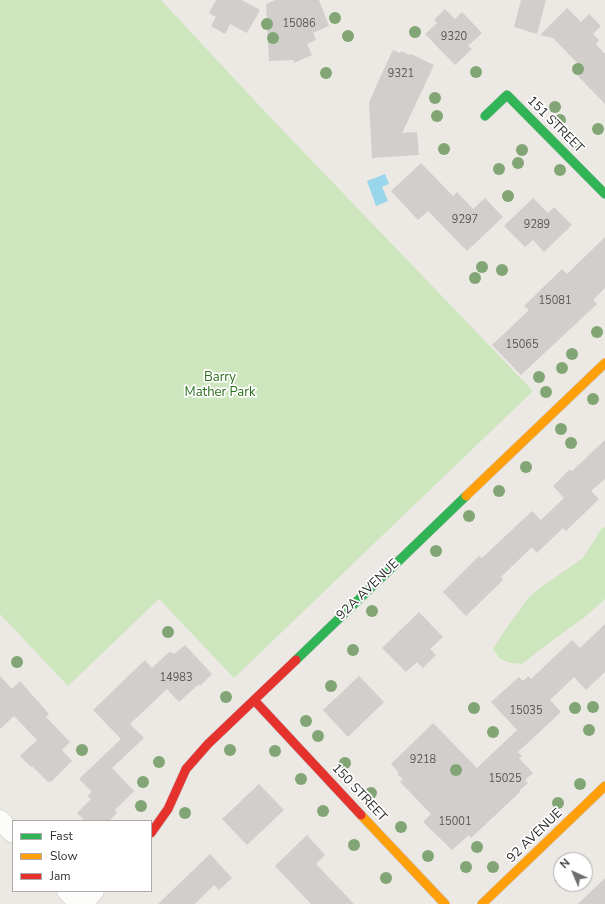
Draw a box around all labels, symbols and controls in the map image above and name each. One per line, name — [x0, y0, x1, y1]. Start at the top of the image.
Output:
house number: 15086 — [283, 17, 315, 31]
house number: 9320 — [441, 30, 467, 44]
house number: 9321 — [388, 67, 414, 81]
street label: 151 STREET — [523, 93, 587, 157]
house number: 9297 — [452, 213, 478, 227]
house number: 9289 — [524, 218, 550, 232]
house number: 15081 — [539, 294, 571, 308]
house number: 15065 — [506, 338, 538, 352]
park label: Barry Mather Park — [185, 370, 255, 401]
street label: 92A AVENUE — [334, 556, 402, 624]
house number: 14983 — [160, 671, 192, 685]
house number: 15035 — [510, 704, 542, 718]
house number: 9218 — [410, 753, 436, 767]
street label: 150 STREET — [328, 761, 390, 825]
house number: 15025 — [489, 772, 521, 786]
street label: 92 AVENUE — [504, 806, 566, 866]
house number: 15001 — [439, 815, 471, 829]
legend — [12, 820, 152, 892]
text: Fast — [50, 828, 73, 844]
text: Slow — [50, 848, 78, 864]
north arrow — [553, 852, 593, 892]
text: Jam — [50, 868, 71, 884]

